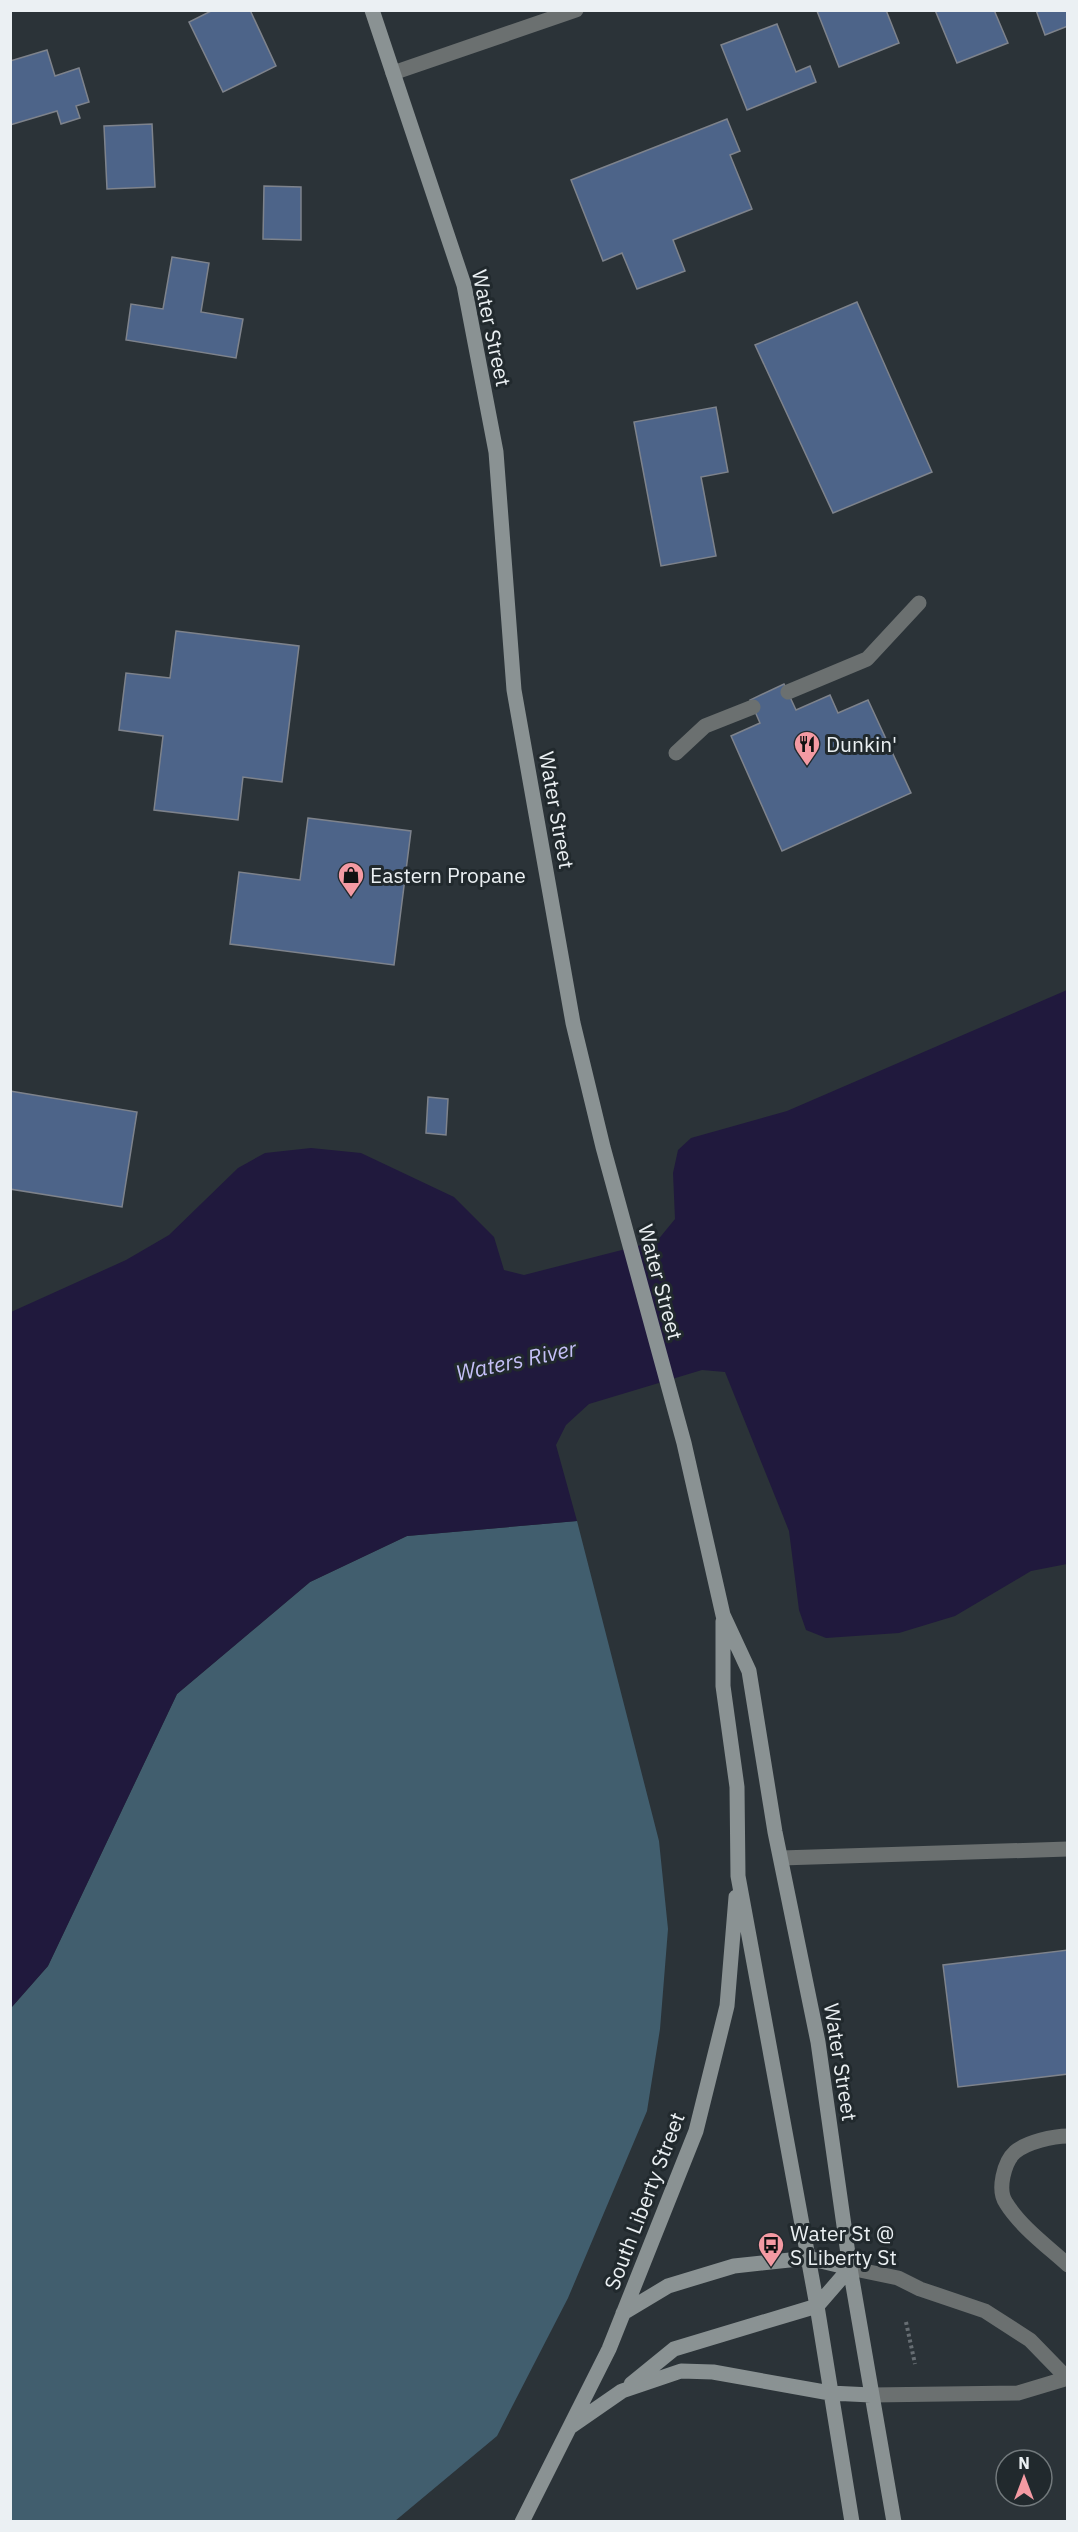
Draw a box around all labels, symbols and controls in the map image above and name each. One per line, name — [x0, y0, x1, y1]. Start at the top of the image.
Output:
street label: Water Street — [466, 267, 518, 389]
restaurant icon: Dunkin' — [792, 729, 822, 767]
place label: Dunkin' — [826, 730, 897, 758]
street label: Water Street — [533, 749, 581, 871]
shop icon: Eastern Propane — [336, 860, 366, 898]
place label: Eastern Propane — [370, 861, 526, 889]
street label: Water Street — [632, 1221, 690, 1343]
water label: Waters River — [453, 1333, 580, 1387]
street label: Water Street — [818, 2001, 864, 2123]
street label: South Liberty Street — [597, 2108, 691, 2294]
place label: Water St @ S Liberty St — [790, 2219, 897, 2271]
bus stop icon: Water St @ S Liberty St — [756, 2230, 786, 2268]
north arrow — [994, 2448, 1054, 2508]
text: N — [1018, 2453, 1030, 2473]

